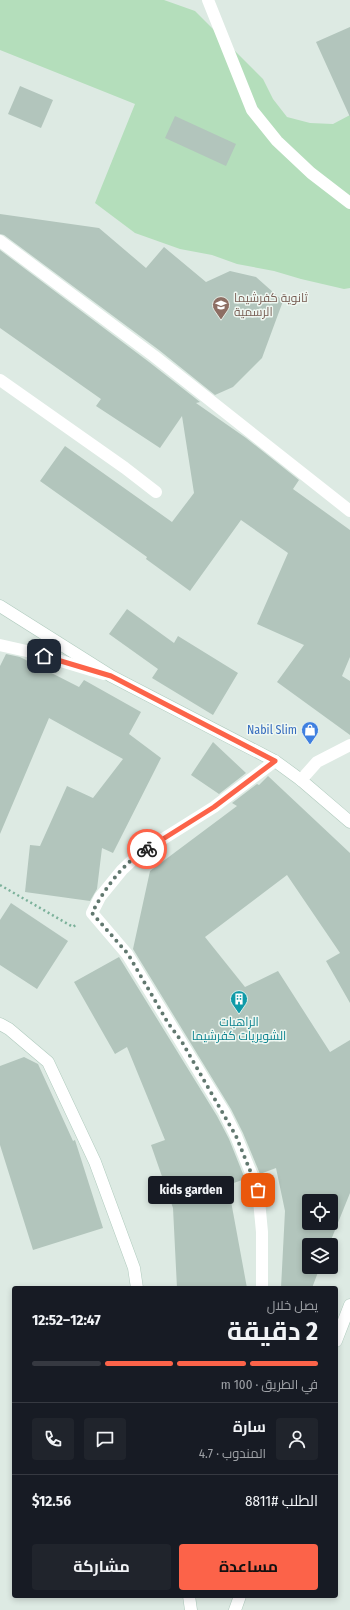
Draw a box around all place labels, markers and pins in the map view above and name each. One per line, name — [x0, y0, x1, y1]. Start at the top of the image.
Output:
place label: ثانوية كفرشيما الرسمية — [234, 291, 309, 319]
school or university icon: ثانوية كفرشيما الرسمية — [211, 295, 231, 320]
pin — [27, 639, 61, 673]
shop icon: Nabil Slim — [300, 720, 320, 745]
place label: Nabil Slim — [247, 723, 297, 737]
building icon: الراهبات الشويريات كفرشيما — [229, 989, 249, 1014]
place label: الراهبات الشويريات كفرشيما — [192, 1015, 286, 1043]
pin — [241, 1173, 275, 1207]
callout: kids garden — [148, 1176, 234, 1204]

